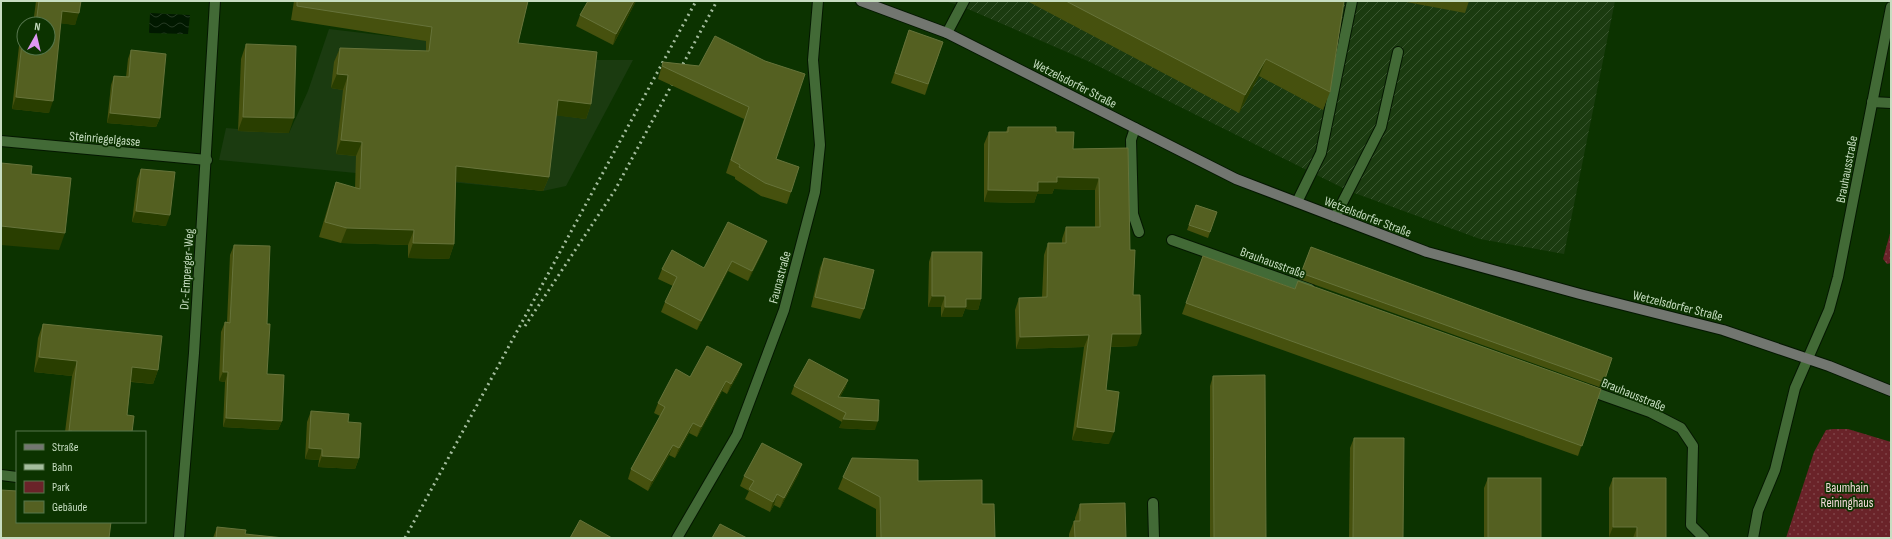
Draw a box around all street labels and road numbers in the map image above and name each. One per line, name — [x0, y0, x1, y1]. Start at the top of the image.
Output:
street label: Wetzelsdorfer Straße — [1030, 56, 1119, 112]
street label: Steinriegelgasse — [69, 128, 141, 150]
street label: Brauhausstraße — [1833, 134, 1861, 204]
street label: Wetzelsdorfer Straße — [1322, 193, 1414, 241]
street label: Dr.-Emperger-Weg — [176, 228, 198, 310]
street label: Brauhausstraße — [1238, 244, 1307, 282]
street label: Faunastraße — [765, 249, 795, 305]
street label: Wetzelsdorfer Straße — [1631, 287, 1724, 325]
street label: Brauhausstraße — [1599, 375, 1668, 415]

